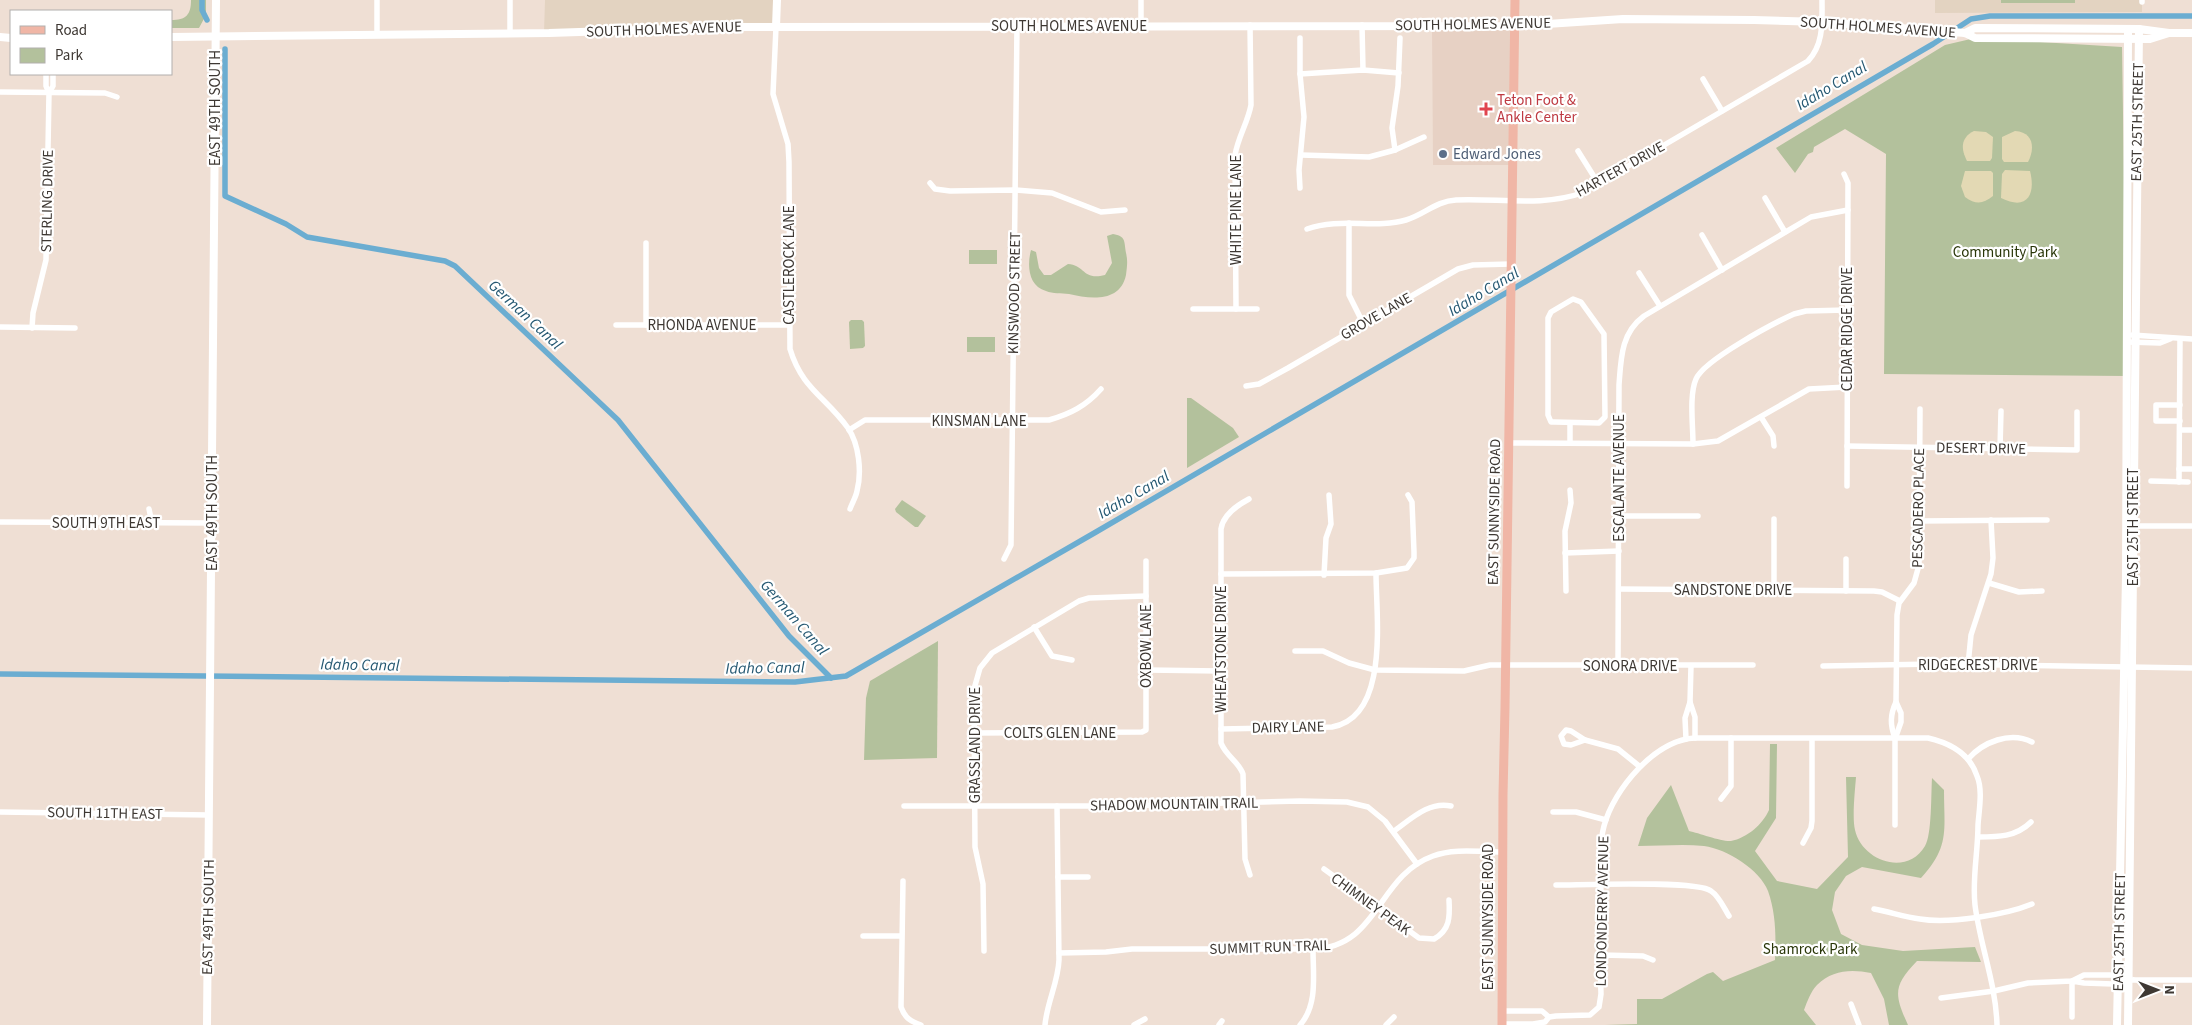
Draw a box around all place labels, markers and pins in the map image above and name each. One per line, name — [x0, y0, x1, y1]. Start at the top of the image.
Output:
place label: Teton Foot & Ankle Center — [1497, 90, 1578, 128]
marker: Teton Foot & Ankle Center — [1479, 102, 1493, 116]
place label: Edward Jones — [1453, 144, 1541, 165]
marker: Edward Jones — [1437, 148, 1449, 160]

